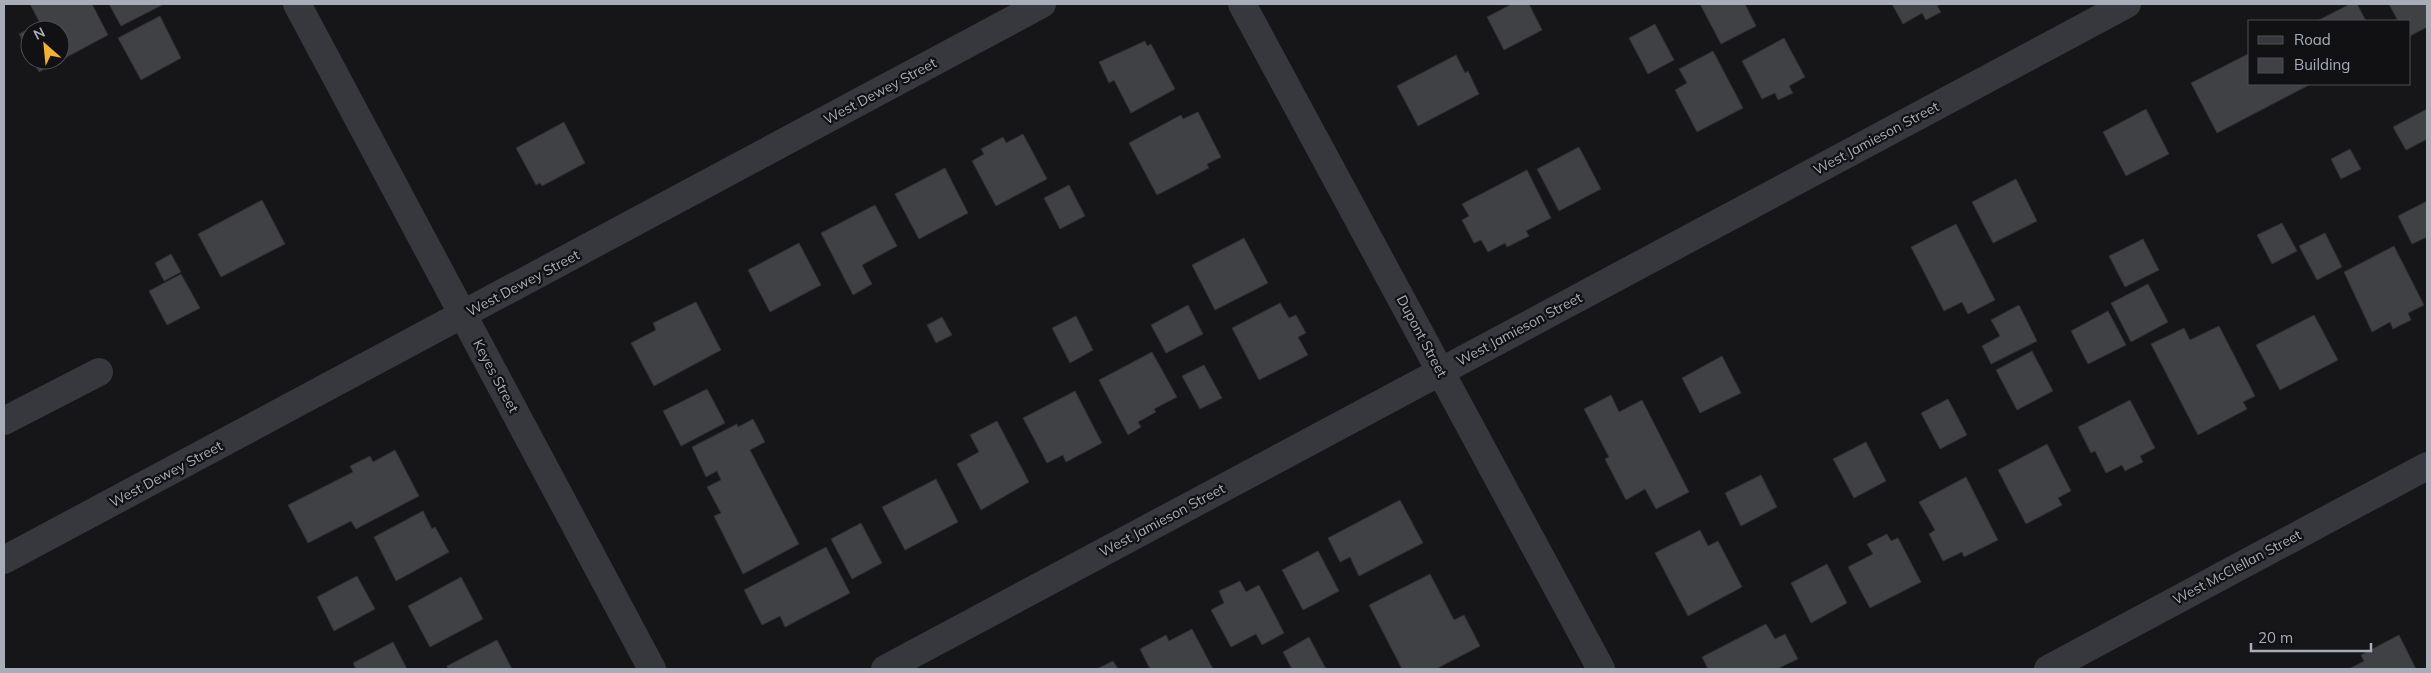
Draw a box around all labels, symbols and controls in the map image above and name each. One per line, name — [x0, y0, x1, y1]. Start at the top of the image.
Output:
north arrow — [20, 20, 70, 70]
legend — [2248, 20, 2411, 85]
text: N — [30, 23, 48, 44]
text: Road — [2294, 30, 2331, 49]
street label: West Dewey Street — [821, 54, 940, 128]
text: Building — [2294, 55, 2350, 74]
street label: West Jamieson Street — [1810, 97, 1942, 179]
street label: West Dewey Street — [464, 246, 583, 320]
street label: West Jamieson Street — [1453, 288, 1585, 370]
street label: Dupont Street — [1393, 292, 1451, 380]
street label: Keyes Street — [469, 336, 523, 416]
street label: West Dewey Street — [107, 437, 226, 511]
street label: West Jamieson Street — [1096, 479, 1228, 561]
street label: West McClellan Street — [2170, 525, 2304, 608]
scale bar — [2251, 620, 2371, 652]
text: 20 m — [2258, 628, 2293, 647]

